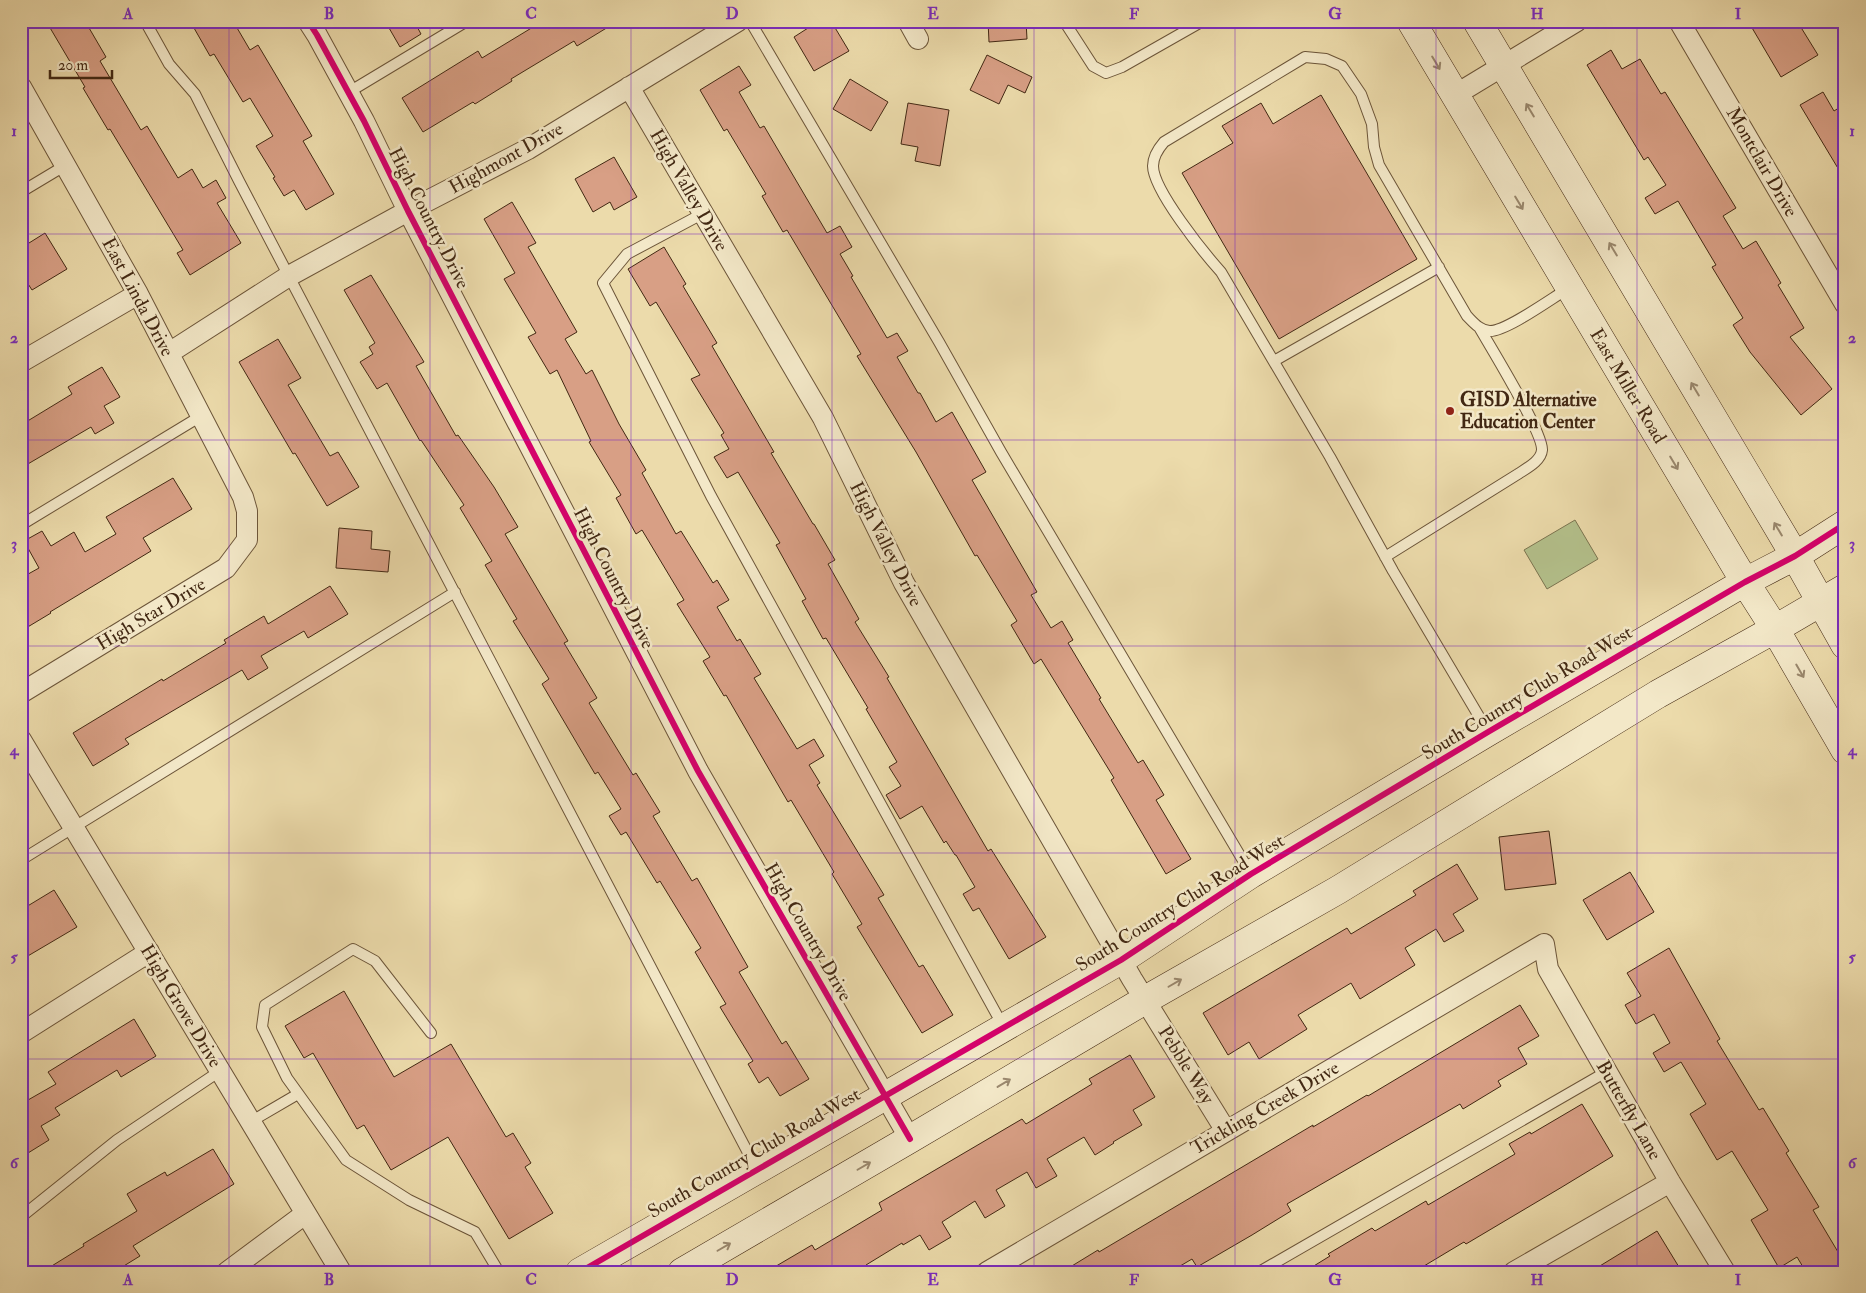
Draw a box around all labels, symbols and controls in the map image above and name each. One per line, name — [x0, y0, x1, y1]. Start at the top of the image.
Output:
text: A — [122, 4, 134, 24]
text: B — [324, 4, 334, 24]
text: C — [525, 4, 537, 24]
text: D — [725, 4, 739, 24]
text: E — [927, 4, 939, 24]
text: F — [1129, 4, 1139, 24]
text: G — [1328, 4, 1342, 24]
text: H — [1530, 4, 1544, 24]
text: I — [1735, 4, 1742, 24]
scale bar — [50, 48, 112, 80]
text: 20 m — [58, 56, 88, 75]
one-way arrow — [1432, 56, 1442, 70]
one-way arrow — [1524, 103, 1534, 117]
street label: Montclair Drive — [1721, 103, 1803, 221]
street label: Highmont Drive — [445, 117, 567, 199]
text: 1 — [11, 121, 17, 141]
text: 1 — [1849, 121, 1855, 141]
street label: High Valley Drive — [644, 125, 734, 255]
street label: High Country Drive — [383, 143, 475, 293]
one-way arrow — [1515, 195, 1525, 209]
street label: East Linda Drive — [97, 233, 179, 361]
one-way arrow — [1607, 243, 1617, 257]
street label: East Miller Road — [1584, 324, 1672, 448]
text: 2 — [10, 328, 18, 348]
text: 2 — [1848, 328, 1856, 348]
one-way arrow — [1690, 383, 1700, 397]
place label: GISD Alternative Education Center — [1460, 388, 1596, 434]
marker: GISD Alternative Education Center — [1444, 405, 1456, 417]
one-way arrow — [1669, 455, 1679, 469]
street label: High Valley Drive — [844, 477, 928, 611]
street label: High Country Drive — [568, 503, 660, 653]
one-way arrow — [1773, 522, 1783, 536]
text: 3 — [11, 534, 17, 554]
text: 3 — [1849, 534, 1855, 554]
street label: High Star Drive — [92, 572, 210, 656]
street label: South Country Club Road West — [1417, 621, 1637, 765]
one-way arrow — [1795, 664, 1805, 678]
text: 4 — [9, 740, 20, 760]
text: 4 — [1847, 740, 1858, 760]
street label: South Country Club Road West — [1071, 829, 1289, 977]
street label: High Country Drive — [759, 859, 857, 1005]
street label: High Grove Drive — [135, 940, 227, 1072]
text: 5 — [10, 947, 18, 967]
text: 5 — [1848, 947, 1856, 967]
one-way arrow — [1167, 978, 1182, 988]
street label: Pebble Way — [1153, 1022, 1220, 1109]
street label: Trickling Creek Drive — [1187, 1056, 1343, 1160]
street label: Butterfly Lane — [1591, 1056, 1667, 1164]
one-way arrow — [997, 1078, 1011, 1088]
street label: South Country Club Road West — [643, 1082, 865, 1224]
text: 6 — [10, 1153, 20, 1173]
text: 6 — [1848, 1153, 1858, 1173]
one-way arrow — [857, 1160, 871, 1170]
one-way arrow — [716, 1242, 730, 1252]
text: A — [122, 1270, 134, 1290]
text: B — [324, 1270, 334, 1290]
text: C — [525, 1270, 537, 1290]
text: D — [725, 1270, 739, 1290]
text: E — [927, 1270, 939, 1290]
text: F — [1129, 1270, 1139, 1290]
text: G — [1328, 1270, 1342, 1290]
text: H — [1530, 1270, 1544, 1290]
text: I — [1735, 1270, 1742, 1290]

